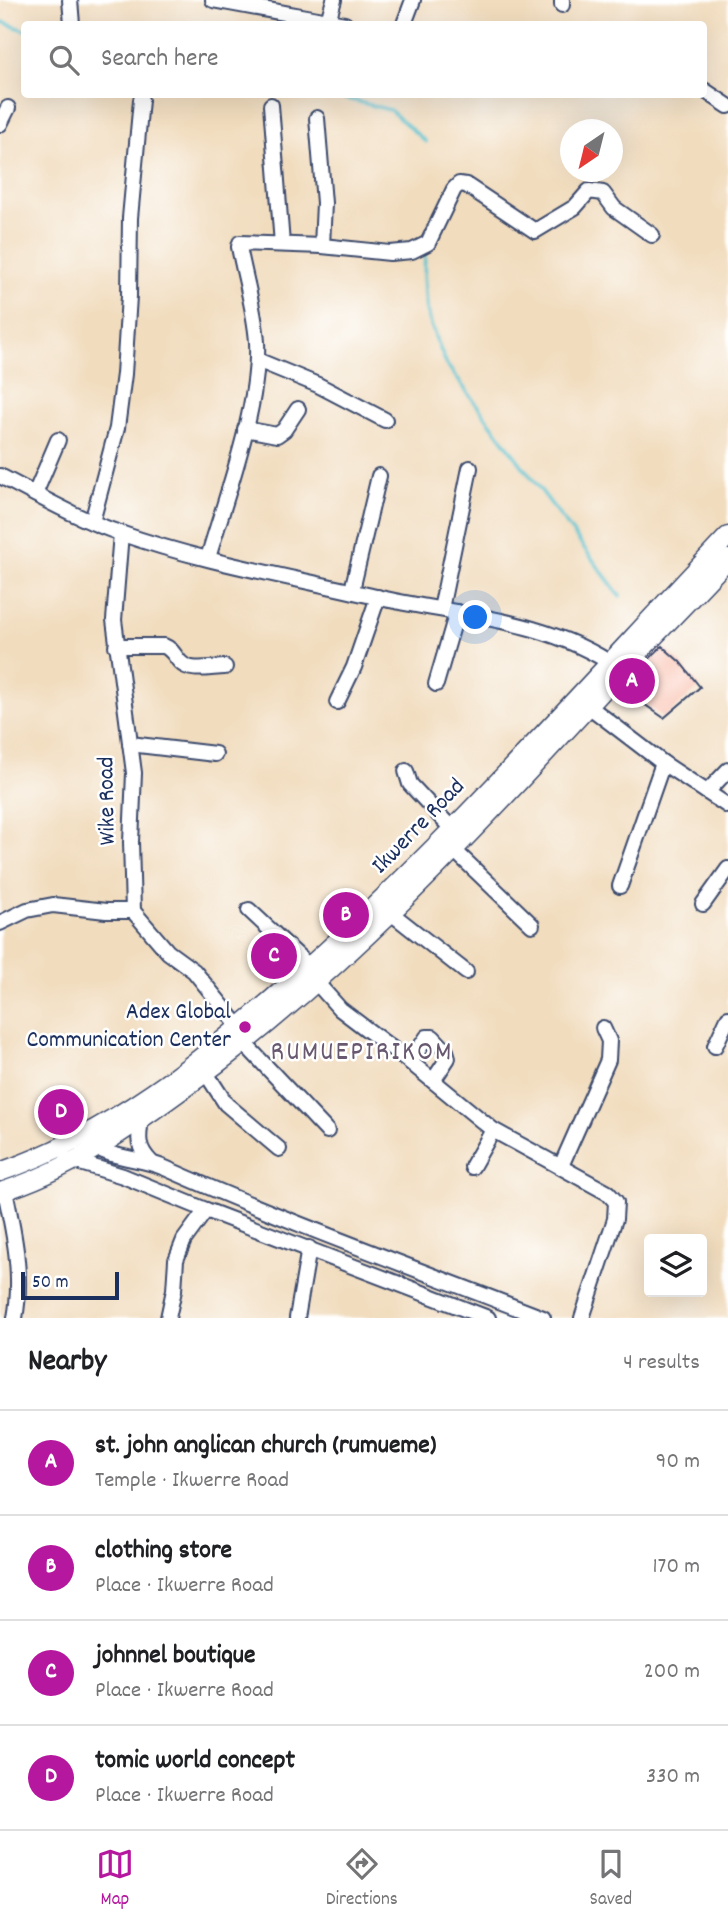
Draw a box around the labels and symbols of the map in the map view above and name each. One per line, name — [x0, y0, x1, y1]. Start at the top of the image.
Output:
north arrow — [560, 119, 623, 182]
your location — [458, 600, 492, 634]
pin: A — [609, 655, 655, 707]
street label: Wike Road — [90, 756, 126, 846]
street label: Ikwerre Road — [364, 771, 474, 883]
pin: B — [323, 889, 369, 941]
pin: C — [251, 930, 297, 982]
place label: Adex Global Communication Center — [26, 996, 231, 1058]
marker: Adex Global Communication Center — [237, 1019, 253, 1035]
district label: RUMUEPIRIKOM — [271, 1034, 453, 1074]
pin: D — [38, 1086, 84, 1138]
scale bar — [21, 1269, 119, 1301]

